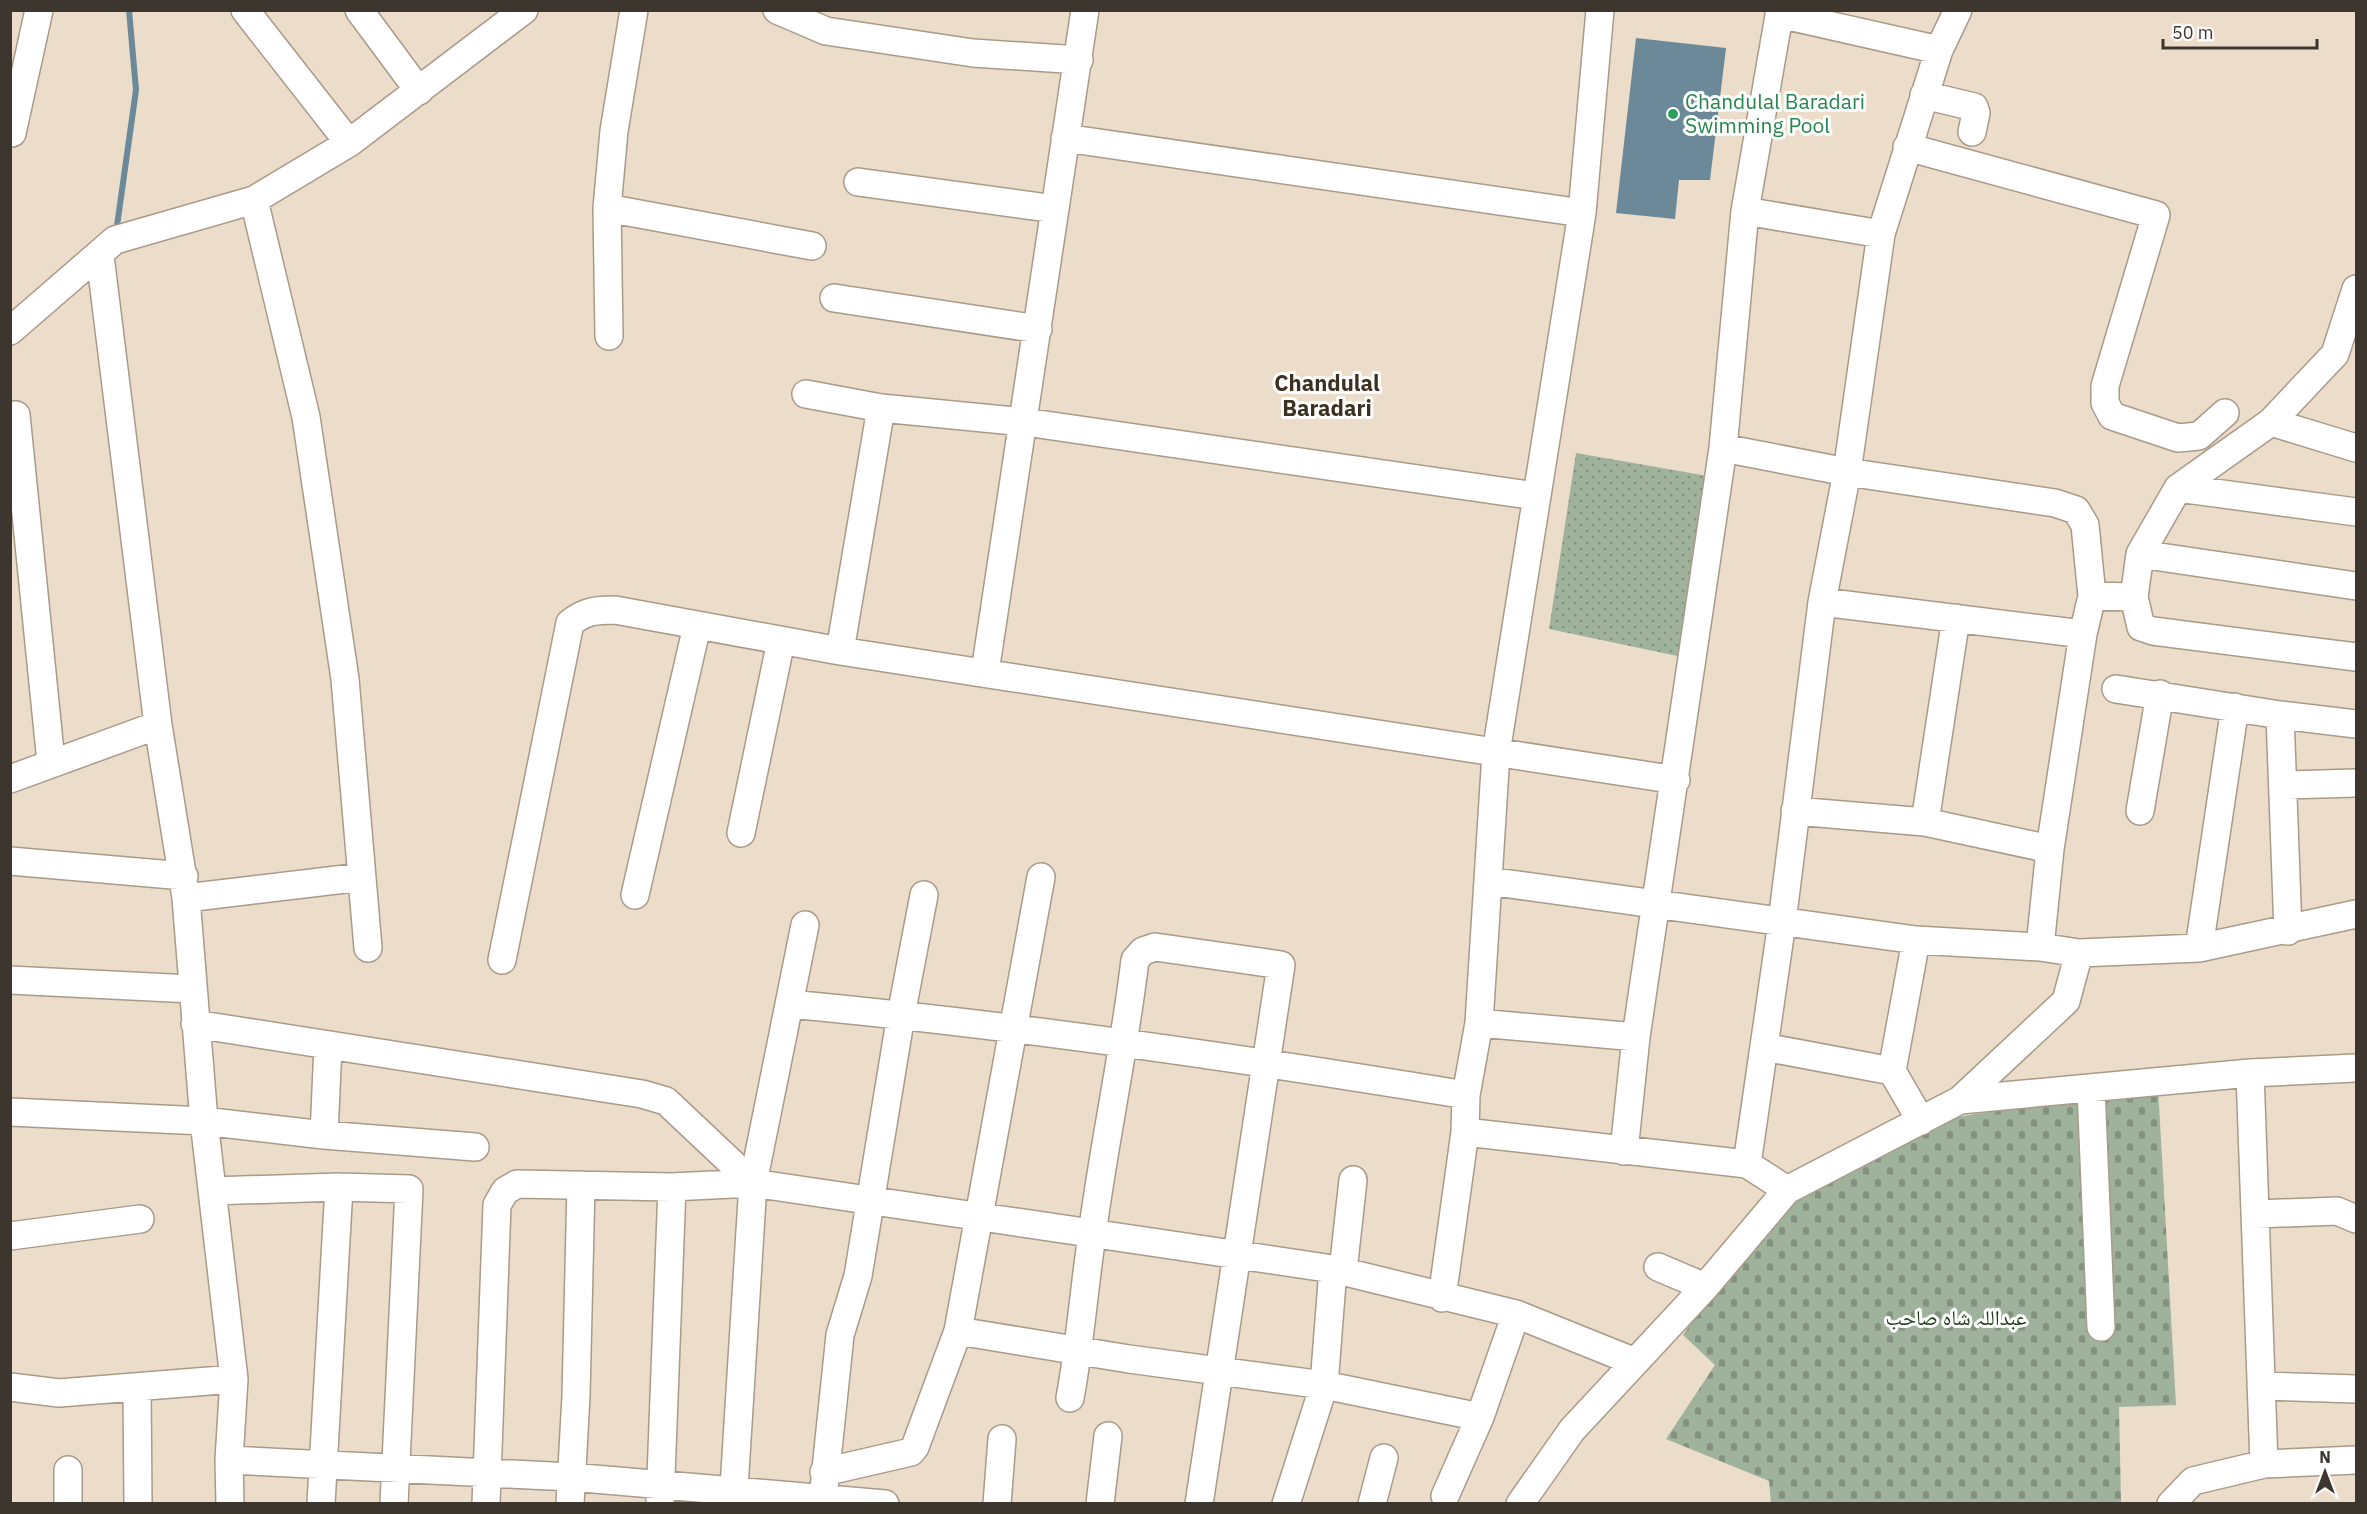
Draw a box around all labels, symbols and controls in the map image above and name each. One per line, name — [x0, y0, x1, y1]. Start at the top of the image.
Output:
scale bar — [2163, 12, 2318, 50]
text: 50 m — [2172, 21, 2214, 44]
place label: Chandulal Baradari Swimming Pool — [1685, 87, 1865, 139]
marker: Chandulal Baradari Swimming Pool — [1666, 107, 1680, 121]
district label: Chandulal Baradari — [1274, 368, 1380, 422]
park label: عبداللہ شاہ صاحب — [1886, 1303, 2027, 1331]
north arrow — [2295, 1442, 2355, 1502]
text: N — [2319, 1447, 2331, 1467]

